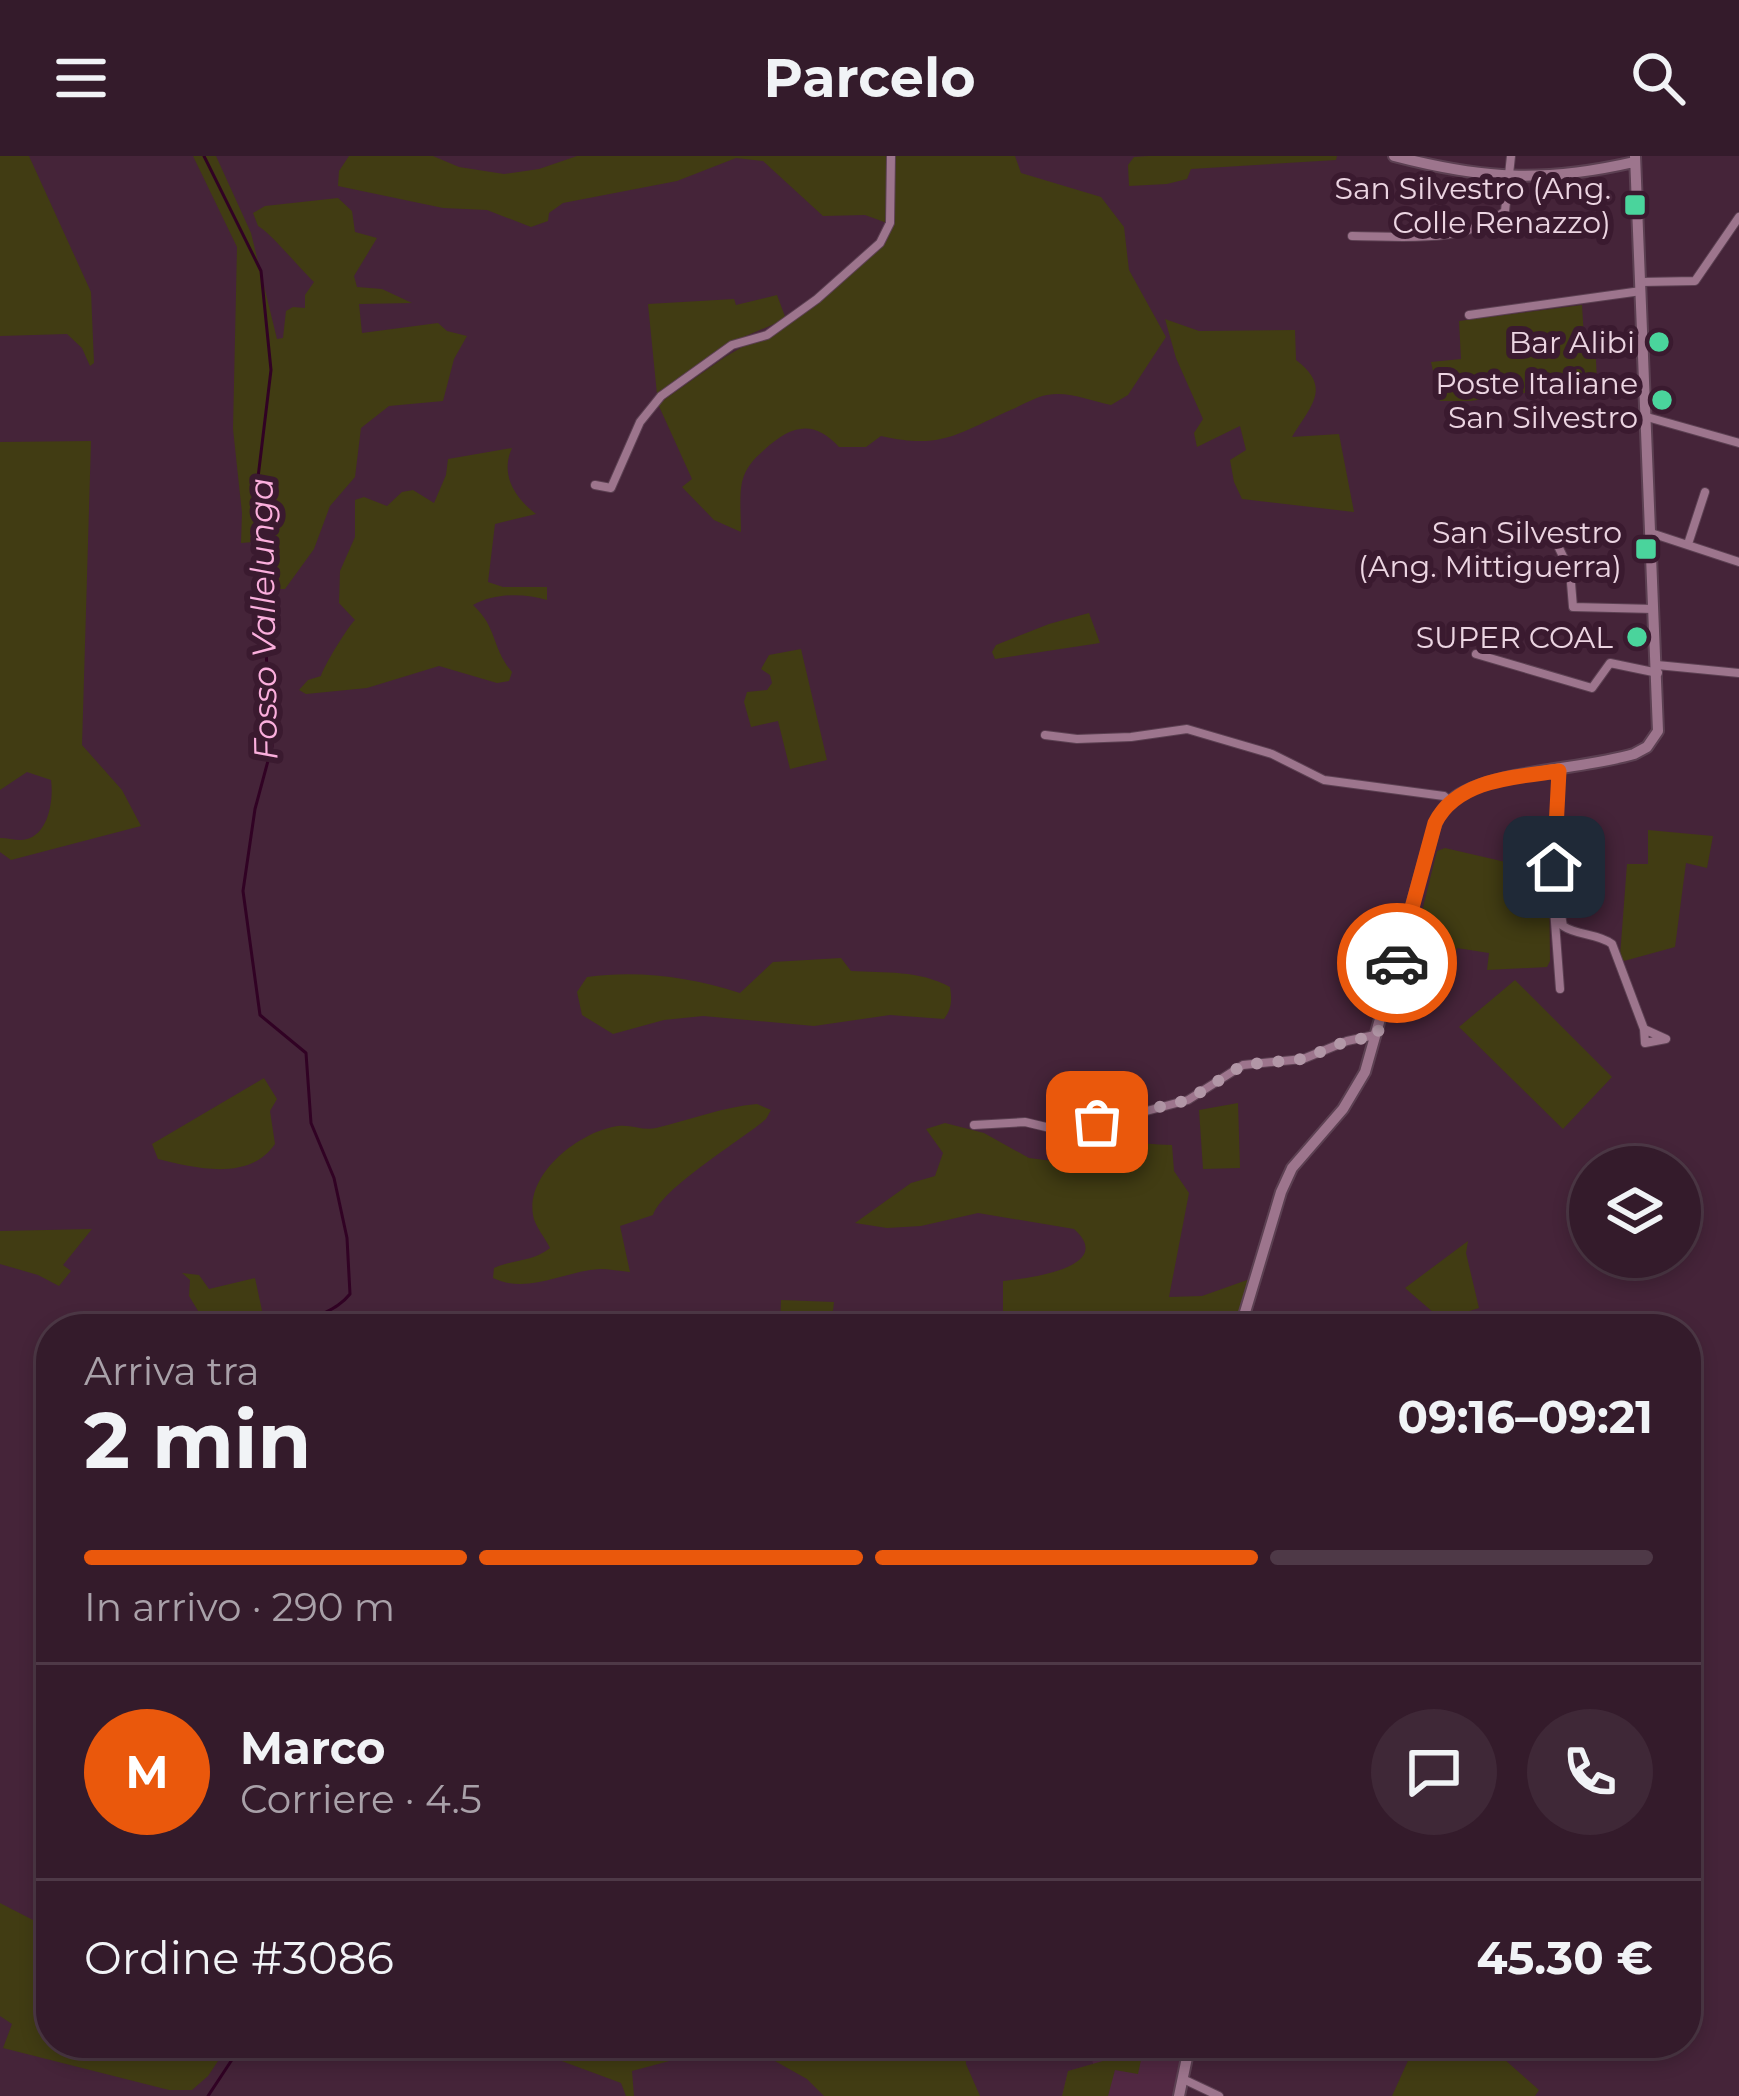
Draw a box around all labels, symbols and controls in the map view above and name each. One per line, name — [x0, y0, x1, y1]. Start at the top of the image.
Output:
icon: menu — [48, 45, 114, 111]
text: Parcelo — [763, 45, 976, 111]
icon: search — [1625, 45, 1691, 111]
place label: San Silvestro (Ang. Colle Renazzo) — [1334, 170, 1611, 241]
marker: San Silvestro (Ang. Colle Renazzo) — [1622, 192, 1648, 218]
place label: Bar Alibi — [1509, 324, 1635, 361]
marker: Bar Alibi — [1646, 329, 1672, 355]
place label: Poste Italiane San Silvestro — [1435, 365, 1638, 436]
marker: Poste Italiane San Silvestro — [1649, 387, 1675, 413]
water label: Fosso Vallelunga — [241, 478, 285, 760]
place label: San Silvestro (Ang. Mittiguerra) — [1358, 514, 1622, 585]
marker: San Silvestro (Ang. Mittiguerra) — [1633, 536, 1659, 562]
place label: SUPER COAL — [1416, 619, 1613, 656]
marker: SUPER COAL — [1624, 624, 1650, 650]
pin — [1503, 816, 1605, 918]
icon: home — [1521, 834, 1587, 900]
courier — [1337, 903, 1457, 1023]
icon: car — [1364, 930, 1430, 996]
pin — [1046, 1071, 1148, 1173]
icon: bag — [1064, 1089, 1130, 1155]
map controls — [1569, 1146, 1701, 1278]
button: layers — [1569, 1146, 1701, 1278]
text: Arriva tra — [84, 1347, 260, 1395]
text: 09:16–09:21 — [1398, 1389, 1653, 1444]
text: 2 min — [84, 1392, 311, 1488]
text: In arrivo · 290 m — [84, 1583, 395, 1631]
button: chat — [1371, 1709, 1497, 1835]
button: phone — [1527, 1709, 1653, 1835]
text: Marco — [240, 1720, 386, 1775]
text: M — [126, 1744, 168, 1799]
text: Corriere · 4.5 — [240, 1775, 482, 1823]
text: Ordine #3086 — [84, 1930, 394, 1985]
text: 45.30 € — [1477, 1930, 1653, 1985]

